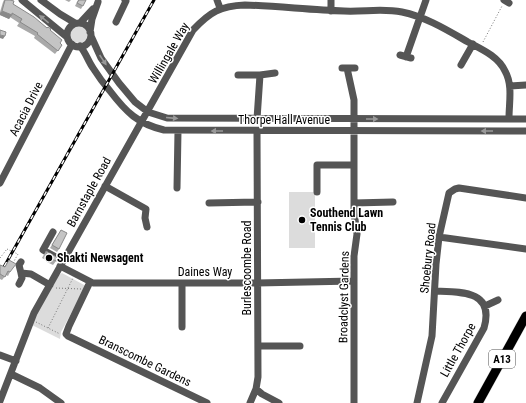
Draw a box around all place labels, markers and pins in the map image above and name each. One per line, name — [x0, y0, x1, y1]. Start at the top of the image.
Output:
place label: Southend Lawn Tennis Club — [310, 206, 383, 234]
marker: Southend Lawn Tennis Club — [297, 215, 307, 225]
place label: Shakti Newsagent — [57, 251, 144, 265]
marker: Shakti Newsagent — [44, 253, 54, 263]

